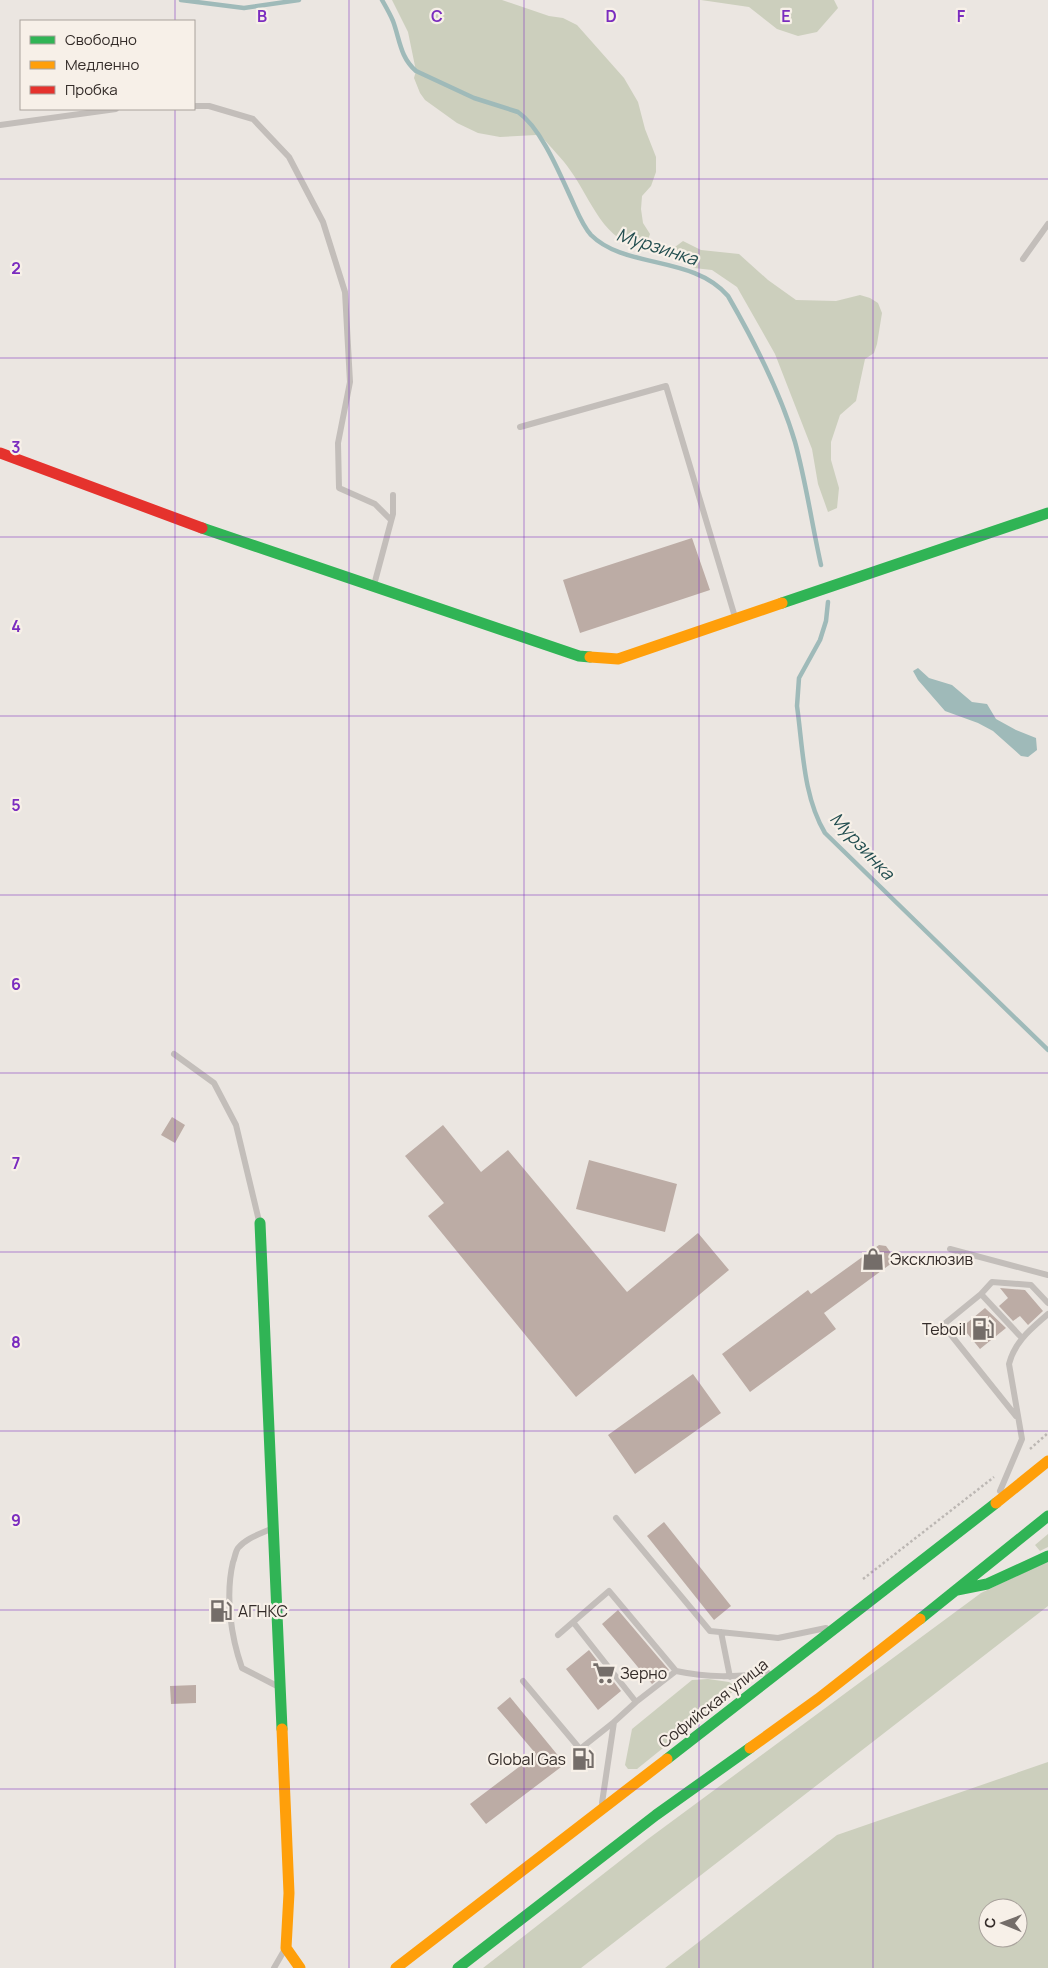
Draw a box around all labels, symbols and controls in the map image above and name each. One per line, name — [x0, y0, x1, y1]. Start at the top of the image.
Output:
text: B — [257, 5, 267, 27]
text: C — [431, 5, 443, 27]
text: D — [605, 5, 617, 27]
text: E — [781, 5, 791, 27]
text: F — [957, 5, 966, 27]
legend — [20, 20, 195, 110]
text: Свободно — [65, 29, 137, 50]
text: Медленно — [65, 54, 139, 75]
text: Пробка — [65, 79, 118, 100]
water label: Мурзинка — [614, 222, 702, 271]
text: 2 — [11, 257, 21, 279]
text: 3 — [11, 436, 21, 458]
text: 4 — [11, 615, 21, 637]
text: 5 — [11, 794, 21, 816]
water label: Мурзинка — [825, 806, 901, 885]
text: 6 — [11, 973, 21, 995]
text: 7 — [12, 1152, 20, 1174]
shop icon: Эксклюзив — [860, 1246, 886, 1272]
place label: Эксклюзив — [890, 1248, 974, 1270]
fuel station icon: Teboil — [970, 1316, 996, 1342]
place label: Teboil — [922, 1318, 966, 1340]
text: 8 — [11, 1331, 21, 1353]
text: 9 — [11, 1509, 21, 1531]
fuel station icon: АГНКС — [208, 1598, 234, 1624]
place label: АГНКС — [238, 1600, 288, 1622]
street label: Софийская улица — [654, 1653, 772, 1753]
supermarket icon: Зерно — [591, 1660, 617, 1686]
place label: Зерно — [620, 1662, 667, 1684]
fuel station icon: Global Gas — [570, 1746, 596, 1772]
place label: Global Gas — [488, 1748, 566, 1770]
north arrow — [978, 1898, 1028, 1948]
text: С — [980, 1917, 999, 1928]

